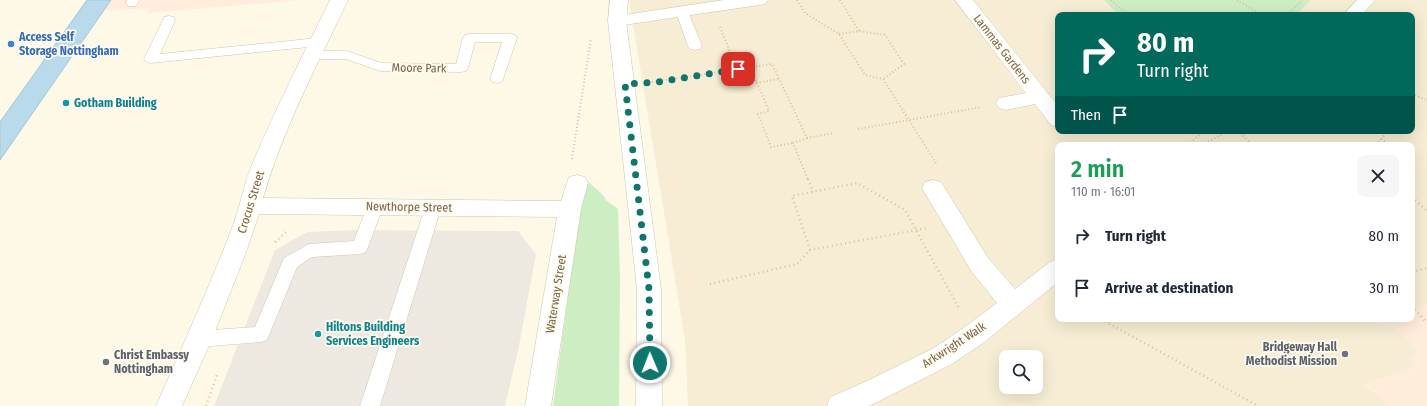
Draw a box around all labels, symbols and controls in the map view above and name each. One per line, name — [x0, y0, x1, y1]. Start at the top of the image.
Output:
street label: Lammas Gardens — [971, 12, 1033, 86]
text: 80 m — [1137, 26, 1194, 59]
icon: right — [1071, 28, 1123, 80]
place label: Access Self Storage Nottingham — [18, 30, 119, 58]
marker: Access Self Storage Nottingham — [6, 39, 16, 49]
pin — [721, 52, 755, 86]
icon: arrive — [727, 58, 749, 80]
text: Turn right — [1137, 60, 1209, 82]
street label: Moore Park — [391, 61, 447, 75]
place label: Gotham Building — [74, 96, 157, 110]
marker: Gotham Building — [61, 98, 71, 108]
icon: arrive — [1109, 104, 1131, 126]
text: Then — [1071, 106, 1101, 124]
text: 2 min — [1071, 155, 1124, 183]
button: close — [1357, 155, 1399, 197]
street label: Crocus Street — [235, 169, 267, 235]
text: 110 m · 16:01 — [1071, 184, 1135, 199]
street label: Newthorpe Street — [366, 199, 452, 215]
icon: right — [1071, 225, 1093, 247]
text: Turn right — [1105, 227, 1166, 245]
text: 80 m — [1369, 227, 1399, 245]
street label: Waterway Street — [543, 254, 569, 334]
icon: arrive — [1071, 277, 1093, 299]
text: Arrive at destination — [1105, 279, 1233, 297]
text: 30 m — [1369, 279, 1399, 297]
street label: Arkwright Walk — [920, 319, 989, 371]
place label: Hiltons Building Services Engineers — [326, 320, 420, 348]
marker: Hiltons Building Services Engineers — [313, 329, 323, 339]
place label: Bridgeway Hall Methodist Mission — [1246, 340, 1338, 368]
position arrow — [629, 342, 671, 384]
place label: Christ Embassy Nottingham — [114, 348, 189, 376]
marker: Bridgeway Hall Methodist Mission — [1340, 349, 1350, 359]
map controls — [999, 350, 1043, 394]
button: search — [999, 350, 1043, 394]
marker: Christ Embassy Nottingham — [101, 357, 111, 367]

